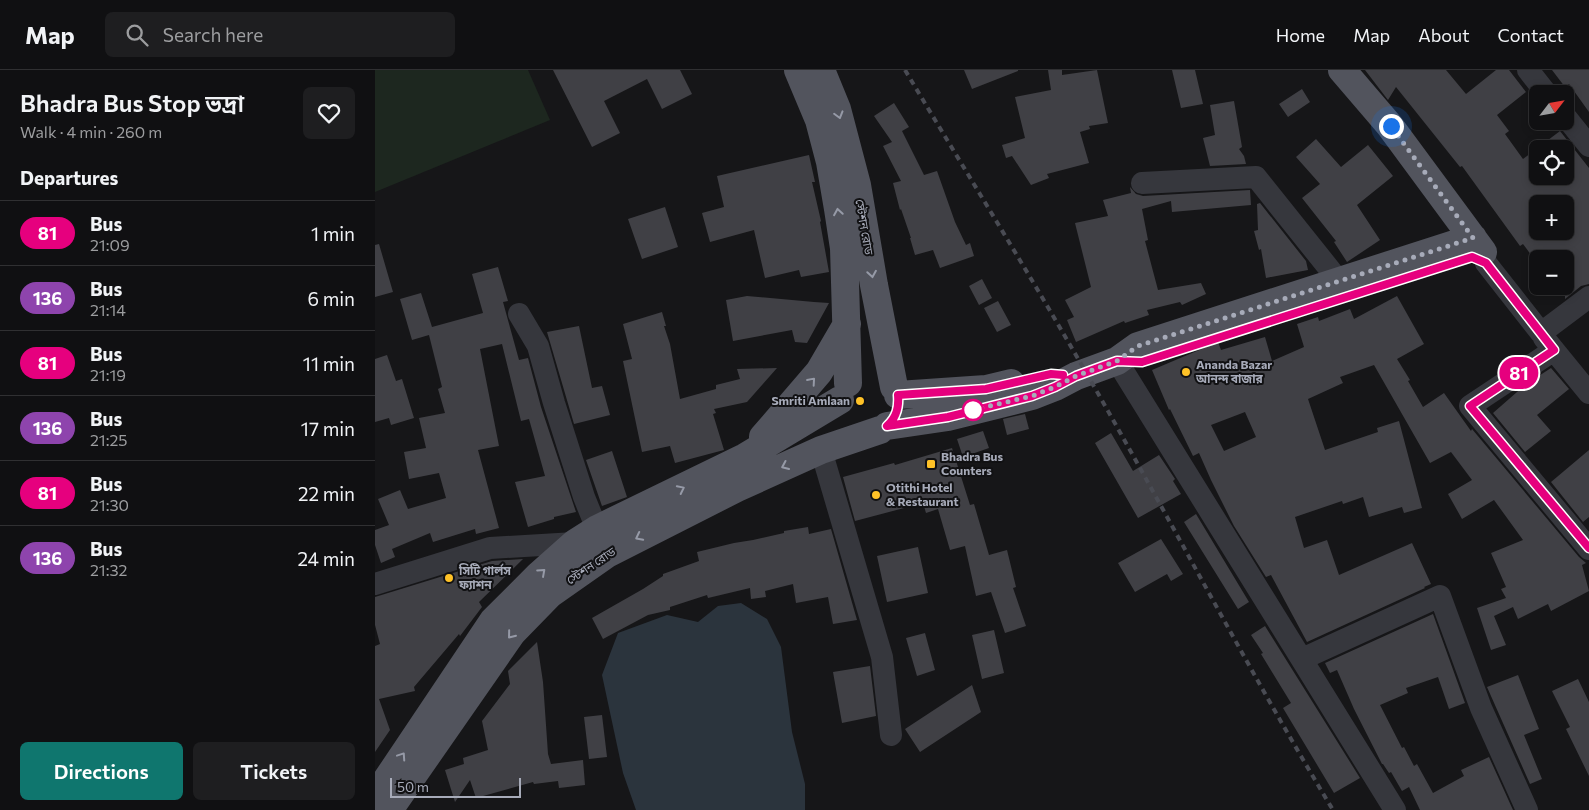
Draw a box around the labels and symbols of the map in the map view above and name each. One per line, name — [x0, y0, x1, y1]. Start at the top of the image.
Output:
north arrow — [1529, 85, 1574, 130]
one-way arrow — [833, 111, 843, 119]
your location — [1379, 114, 1404, 139]
street label: স্টেশন রোড — [853, 198, 877, 256]
one-way arrow — [834, 207, 844, 216]
one-way arrow — [867, 270, 877, 279]
place label: Ananda Bazar আনন্দ বাজার — [1195, 357, 1272, 385]
line badge: 81 — [1497, 357, 1541, 389]
marker: Ananda Bazar আনন্দ বাজার — [1180, 366, 1192, 378]
one-way arrow — [806, 378, 814, 387]
place label: Smriti Amlaan — [771, 393, 850, 407]
marker: Smriti Amlaan — [854, 395, 866, 407]
unlabelled marker — [962, 399, 984, 421]
place label: Bhadra Bus Counters — [941, 449, 1003, 477]
marker: Bhadra Bus Counters — [925, 458, 937, 470]
one-way arrow — [781, 459, 790, 470]
place label: Otithi Hotel & Restaurant — [886, 480, 959, 508]
one-way arrow — [676, 485, 685, 495]
marker: Otithi Hotel & Restaurant — [870, 489, 882, 501]
one-way arrow — [636, 531, 645, 541]
street label: স্টেশন রোড — [563, 543, 618, 587]
place label: সিটি গার্লস ফ্যাশন — [458, 563, 511, 591]
one-way arrow — [537, 569, 546, 578]
marker: সিটি গার্লস ফ্যাশন — [443, 572, 455, 584]
one-way arrow — [509, 629, 517, 638]
one-way arrow — [396, 753, 405, 762]
scale bar — [390, 775, 521, 798]

